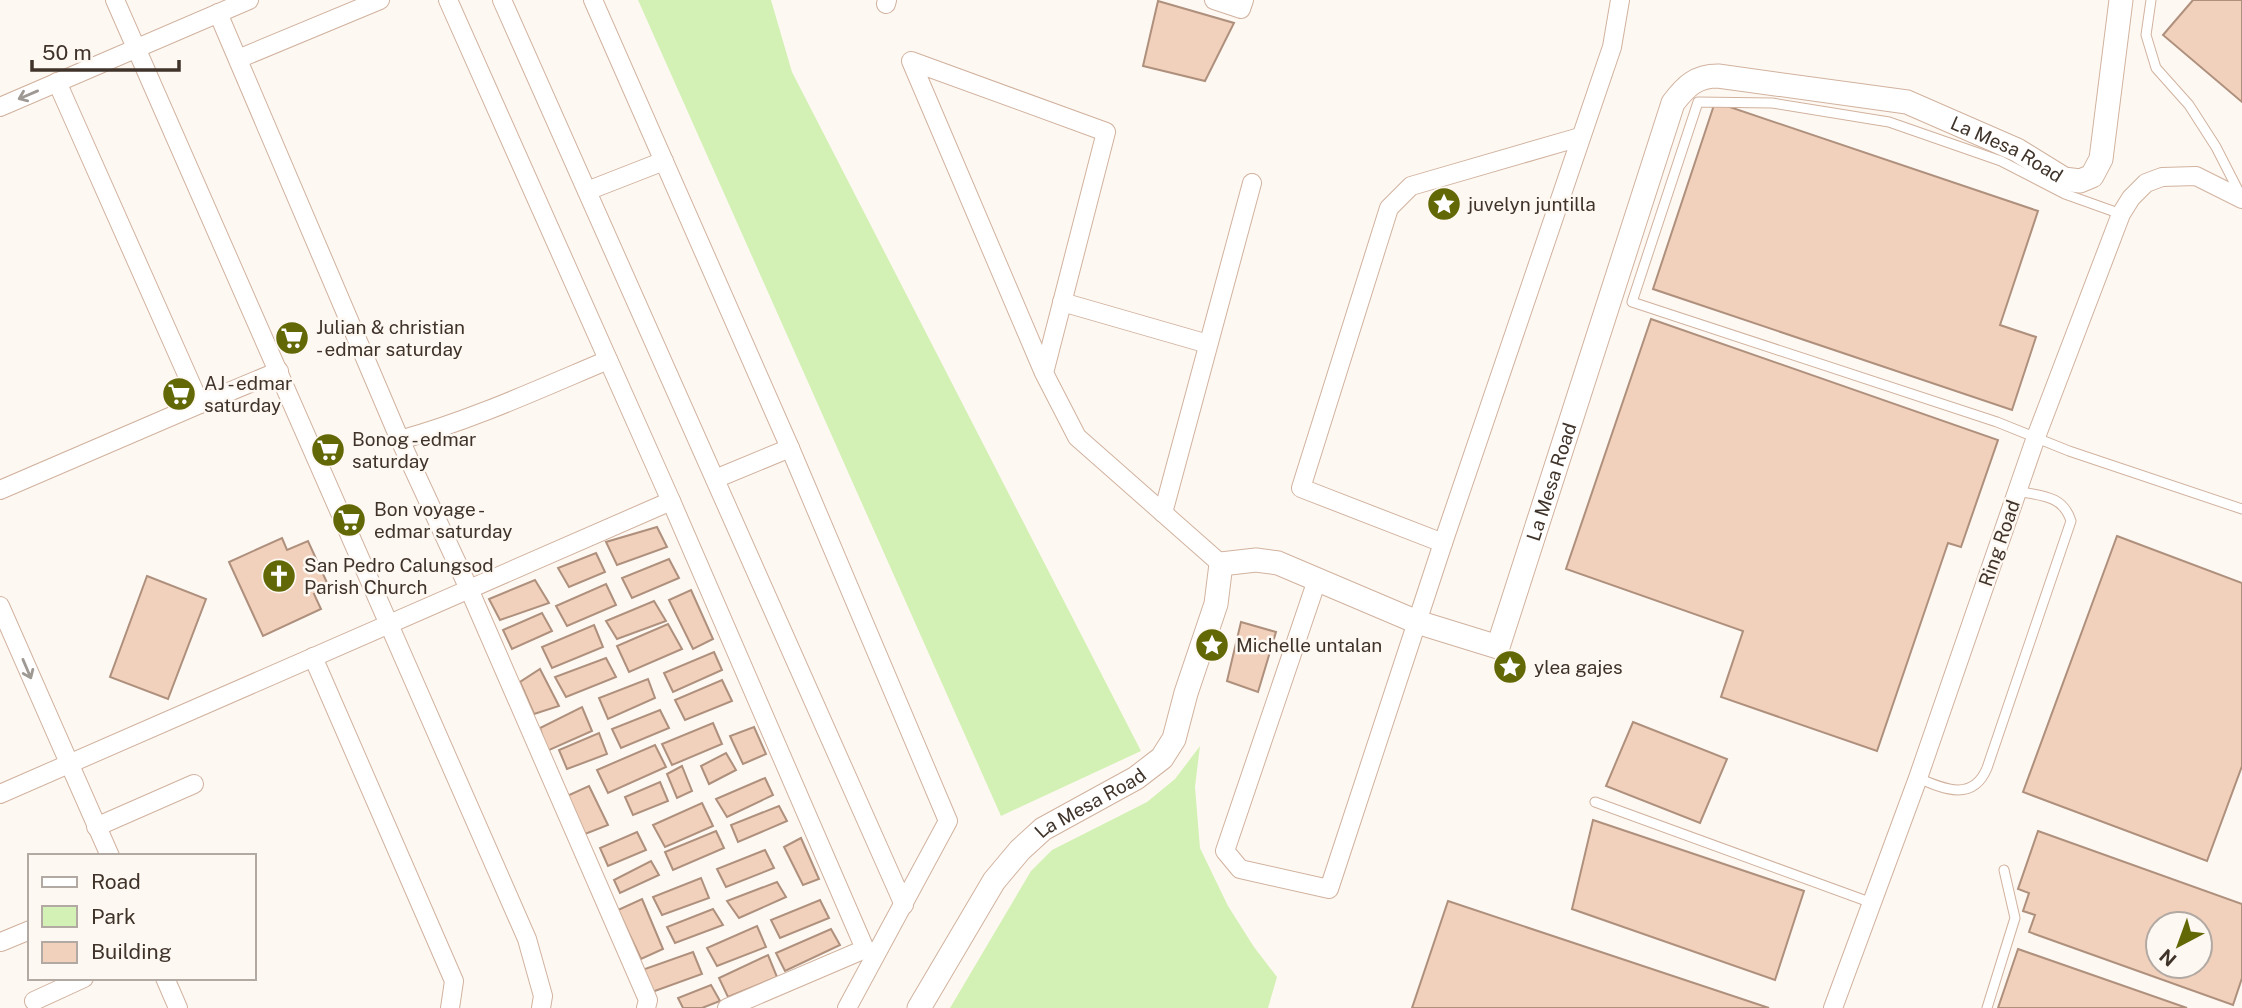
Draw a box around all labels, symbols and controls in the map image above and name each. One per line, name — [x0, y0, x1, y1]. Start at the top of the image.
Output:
scale bar — [32, 28, 178, 72]
text: 50 m — [42, 40, 92, 65]
one-way arrow — [18, 89, 39, 102]
street label: La Mesa Road — [1947, 111, 2067, 187]
place icon: juvelyn juntilla — [1425, 185, 1463, 223]
place label: juvelyn juntilla — [1467, 193, 1596, 215]
place label: Julian & christian - edmar saturday — [316, 316, 465, 360]
supermarket icon: Julian & christian - edmar saturday — [273, 319, 311, 357]
place label: AJ - edmar saturday — [204, 372, 293, 416]
supermarket icon: AJ - edmar saturday — [160, 375, 198, 413]
street label: La Mesa Road — [1522, 420, 1580, 544]
place label: Bonog - edmar saturday — [352, 428, 477, 472]
supermarket icon: Bonog - edmar saturday — [309, 431, 347, 469]
street label: Ring Road — [1974, 497, 2024, 589]
place label: Bon voyage - edmar saturday — [374, 498, 512, 542]
supermarket icon: Bon voyage - edmar saturday — [330, 501, 368, 539]
place label: San Pedro Calungsod Parish Church — [304, 554, 494, 598]
church icon: San Pedro Calungsod Parish Church — [260, 557, 298, 595]
place icon: Michelle untalan — [1193, 626, 1231, 664]
place label: Michelle untalan — [1236, 634, 1382, 656]
place icon: ylea gajes — [1491, 648, 1529, 686]
place label: ylea gajes — [1534, 656, 1623, 678]
one-way arrow — [21, 657, 34, 679]
street label: La Mesa Road — [1030, 764, 1150, 842]
legend — [28, 854, 256, 980]
text: Road — [91, 869, 141, 894]
text: Park — [91, 904, 136, 929]
north arrow — [2144, 910, 2214, 980]
text: Building — [91, 939, 172, 964]
text: N — [2155, 945, 2181, 971]

